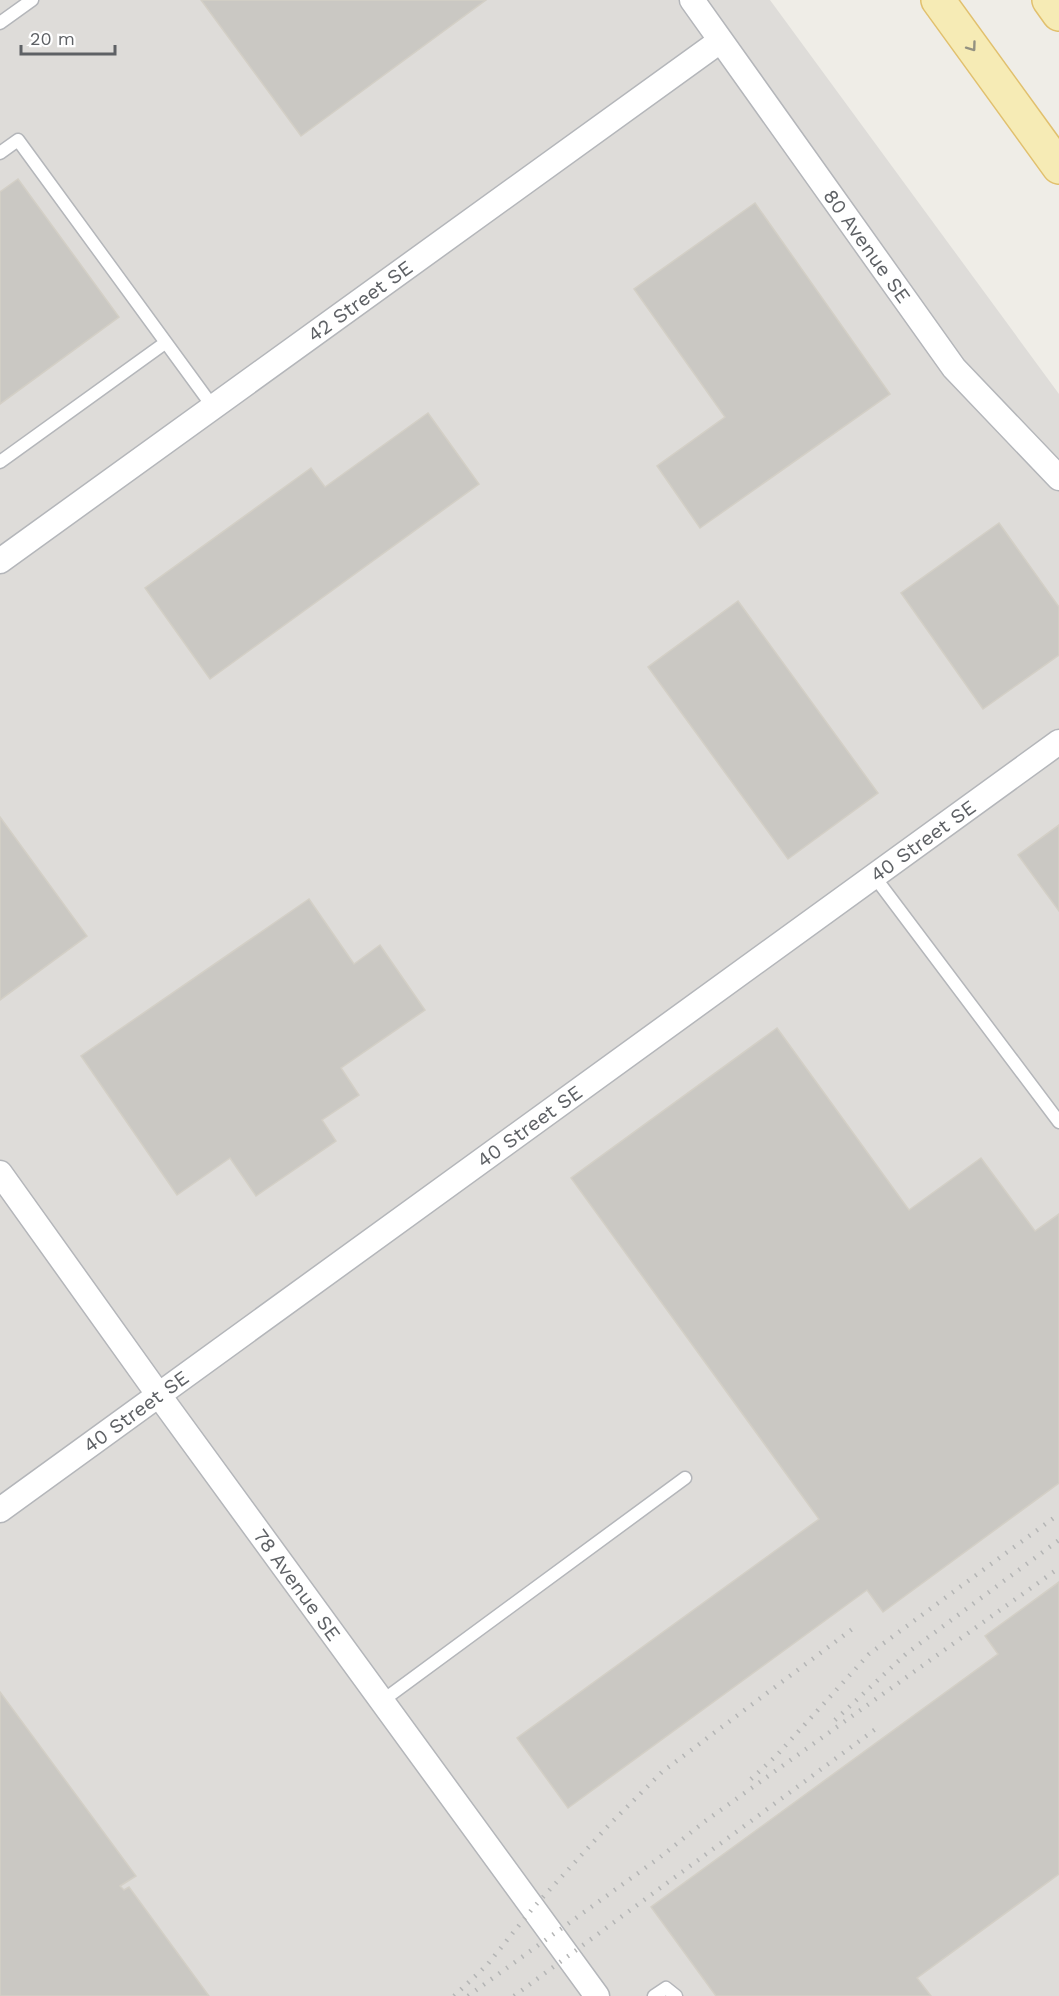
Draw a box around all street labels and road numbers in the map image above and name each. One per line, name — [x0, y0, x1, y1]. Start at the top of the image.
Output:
street label: 80 Avenue SE — [819, 184, 916, 308]
street label: 42 Street SE — [303, 255, 417, 347]
street label: 40 Street SE — [866, 795, 980, 887]
street label: 40 Street SE — [472, 1080, 587, 1172]
street label: 40 Street SE — [79, 1365, 193, 1458]
street label: 78 Avenue SE — [249, 1524, 346, 1646]

